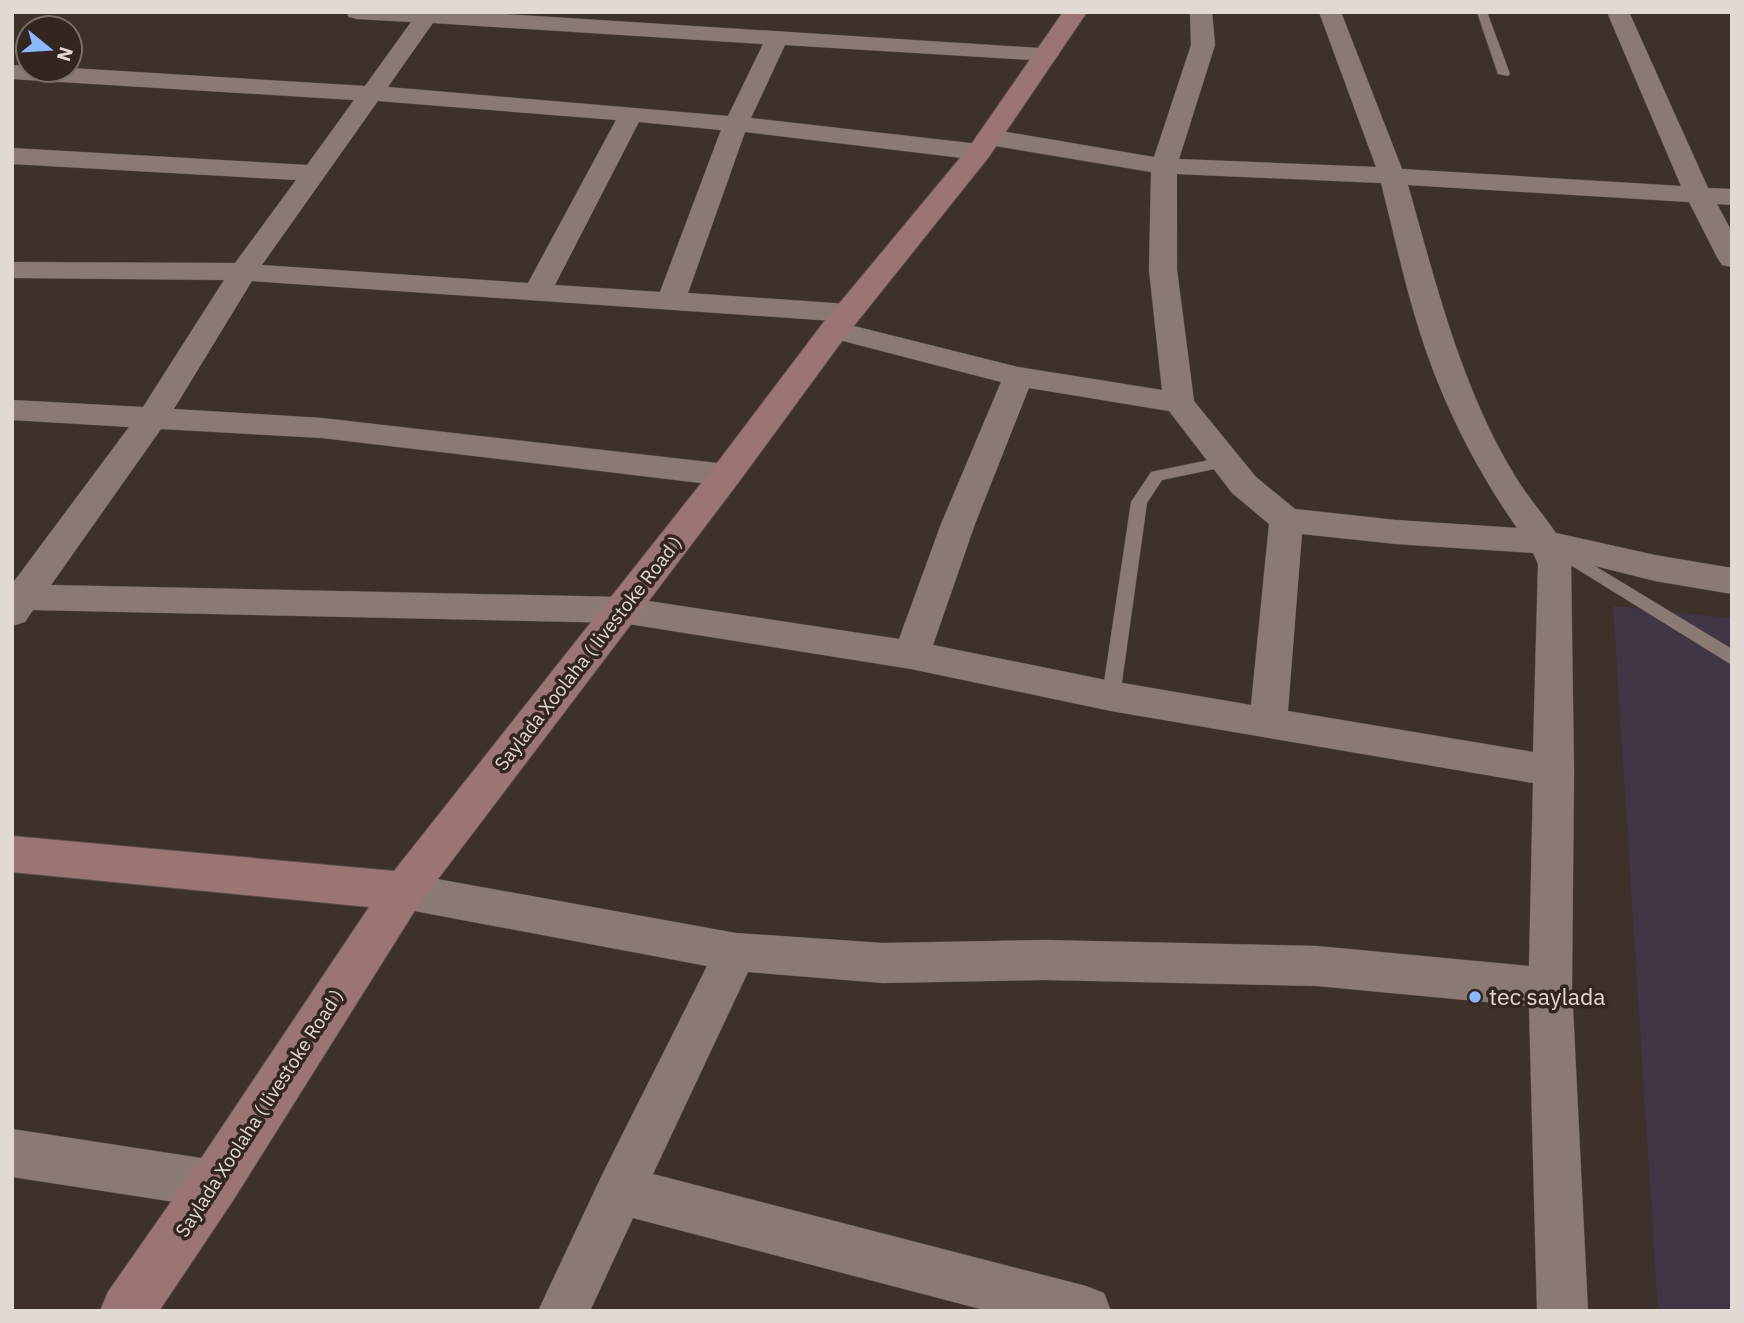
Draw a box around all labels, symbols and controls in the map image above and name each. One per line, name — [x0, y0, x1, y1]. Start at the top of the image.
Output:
north arrow — [14, 14, 84, 84]
text: N — [52, 44, 79, 65]
street label: Saylada Xoolaha ( livestoke Road ) — [489, 531, 687, 775]
place label: tec saylada — [1489, 981, 1606, 1011]
street label: Saylada Xoolaha ( livestoke Road ) — [170, 985, 348, 1241]
marker: tec saylada — [1467, 989, 1483, 1005]

